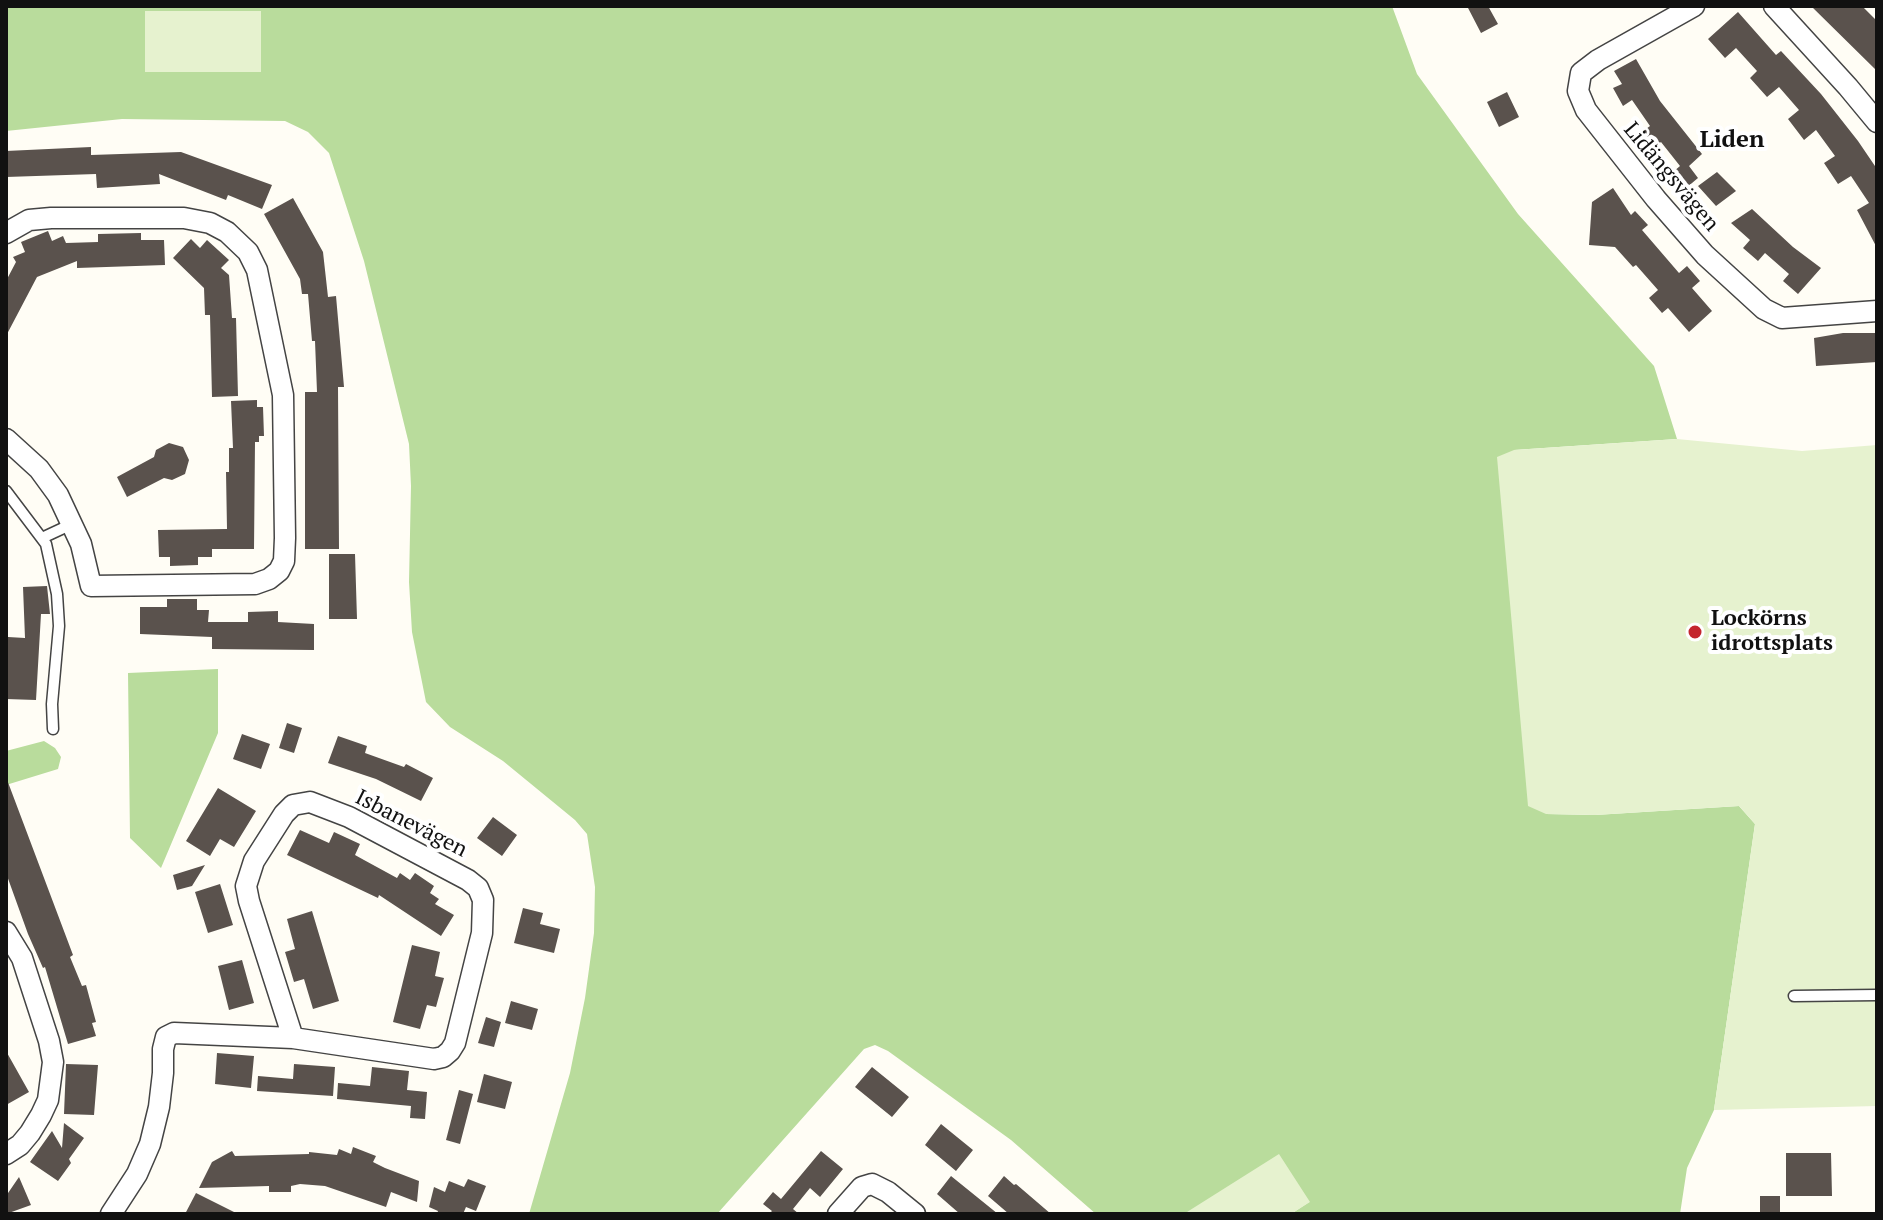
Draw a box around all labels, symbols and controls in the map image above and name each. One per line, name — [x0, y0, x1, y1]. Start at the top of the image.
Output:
street label: Lidängsvägen — [1618, 117, 1724, 237]
district label: Liden — [1700, 126, 1764, 154]
place label: Lockörns idrottsplats — [1711, 606, 1833, 658]
marker: Lockörns idrottsplats — [1686, 623, 1704, 641]
street label: Isbanevägen — [351, 785, 471, 863]

